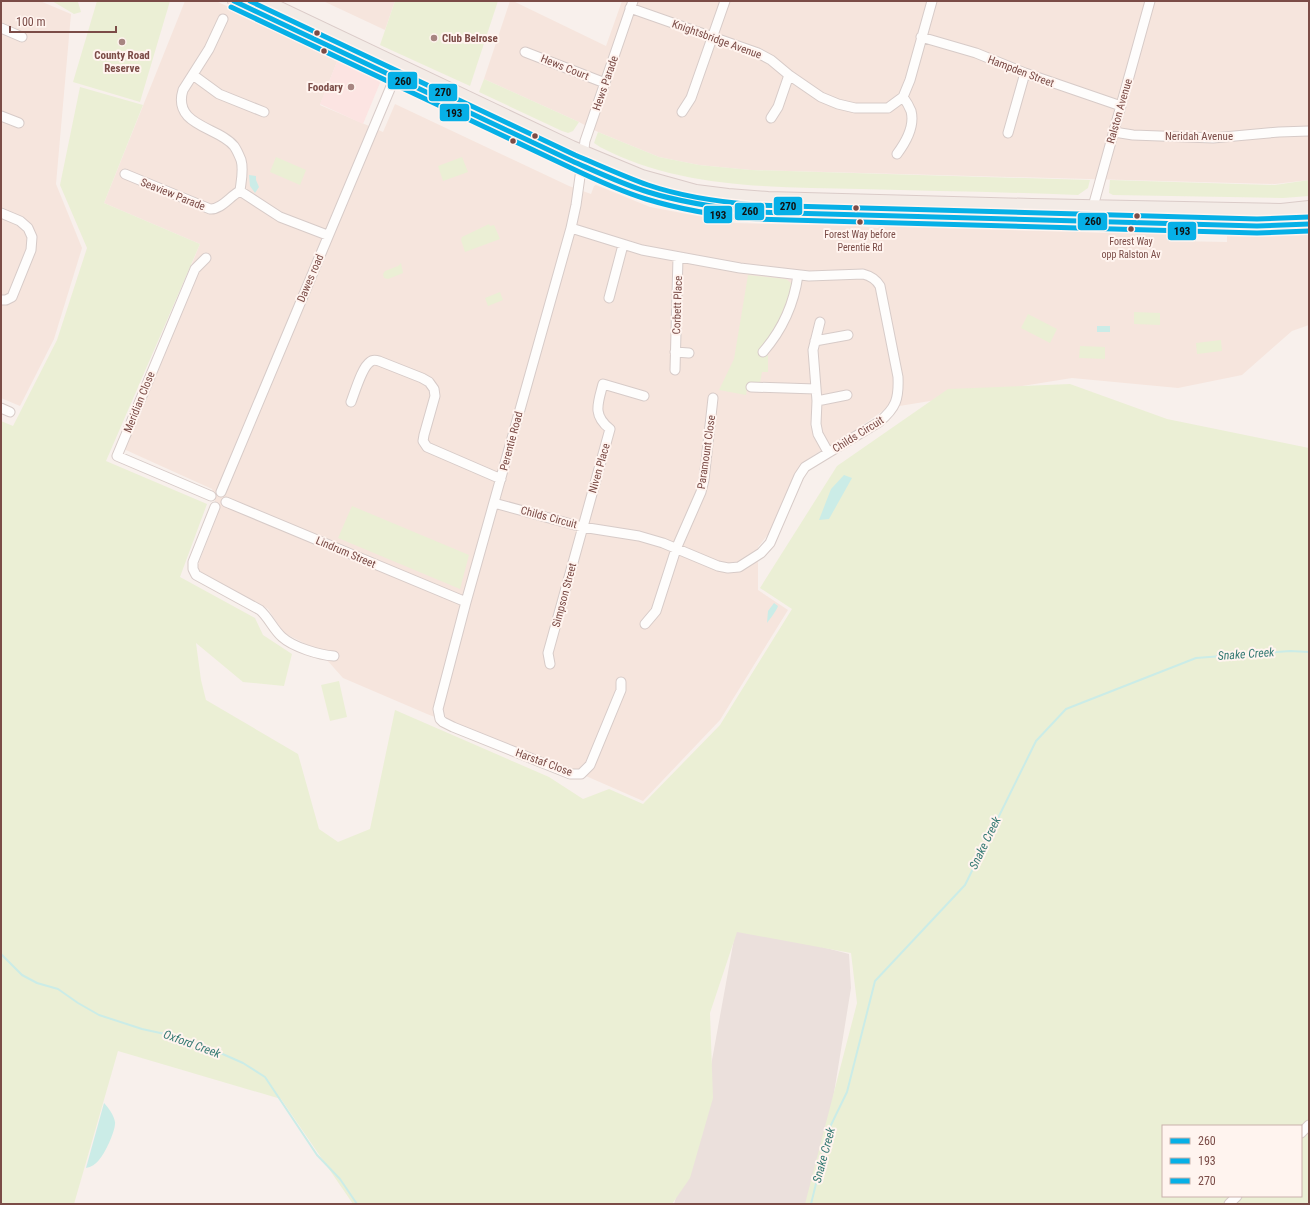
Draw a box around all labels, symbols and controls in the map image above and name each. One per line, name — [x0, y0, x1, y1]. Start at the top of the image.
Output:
scale bar — [10, 8, 116, 34]
text: 100 m — [16, 15, 46, 29]
street label: Knightsbridge Avenue — [670, 17, 763, 62]
unlabelled marker — [312, 28, 322, 38]
place label: Club Belrose — [442, 32, 498, 45]
marker: Club Belrose — [429, 33, 439, 43]
marker: County Road Reserve — [117, 37, 127, 47]
unlabelled marker — [319, 46, 329, 56]
place label: County Road Reserve — [94, 49, 150, 75]
street label: Hews Court — [539, 52, 591, 83]
street label: Hampden Street — [986, 53, 1056, 90]
street label: Hews Parade — [590, 54, 621, 112]
line badge: 260 — [387, 71, 418, 90]
text: 260 — [395, 75, 412, 88]
street label: Ralston Avenue — [1104, 77, 1135, 145]
place label: Foodary — [308, 81, 343, 94]
marker: Foodary — [346, 82, 356, 92]
line badge: 270 — [428, 83, 458, 102]
text: 270 — [435, 86, 452, 99]
line badge: 193 — [439, 103, 470, 122]
text: 193 — [446, 107, 463, 120]
street label: Neridah Avenue — [1165, 130, 1233, 143]
unlabelled marker — [530, 131, 540, 141]
unlabelled marker — [508, 136, 518, 146]
street label: Seaview Parade — [139, 176, 207, 213]
line badge: 270 — [773, 196, 803, 216]
text: 270 — [780, 200, 797, 213]
line badge: 260 — [734, 202, 765, 221]
unlabelled marker — [851, 203, 861, 213]
line badge: 193 — [703, 205, 733, 224]
text: 260 — [742, 205, 759, 218]
text: 193 — [710, 209, 727, 222]
unlabelled marker — [1132, 211, 1142, 221]
line badge: 260 — [1077, 212, 1108, 231]
text: 260 — [1085, 215, 1102, 228]
marker: Forest Way before Perentie Rd — [855, 217, 865, 227]
line badge: 193 — [1167, 221, 1197, 241]
marker: Forest Way opp Ralston Av — [1126, 224, 1136, 234]
text: 193 — [1174, 225, 1191, 238]
place label: Forest Way before Perentie Rd — [824, 229, 896, 253]
place label: Forest Way opp Ralston Av — [1102, 236, 1161, 260]
street label: Dawes road — [295, 252, 326, 304]
street label: Corbett Place — [670, 275, 685, 335]
street label: Meridian Close — [121, 370, 158, 435]
street label: Perentie Road — [497, 410, 526, 472]
street label: Paramount Close — [695, 414, 718, 490]
street label: Childs Circuit — [830, 414, 886, 455]
street label: Niven Place — [586, 442, 613, 495]
street label: Childs Circuit — [519, 504, 578, 531]
street label: Lindrum Street — [314, 534, 378, 571]
street label: Simpson Street — [550, 562, 579, 629]
water label: Snake Creek — [1217, 645, 1276, 663]
street label: Harstaf Close — [514, 746, 574, 779]
water label: Snake Creek — [966, 814, 1004, 872]
water label: Oxford Creek — [162, 1027, 223, 1061]
water label: Snake Creek — [810, 1125, 838, 1184]
legend — [1162, 1125, 1302, 1197]
text: 260 — [1198, 1134, 1216, 1148]
text: 193 — [1198, 1154, 1216, 1168]
text: 270 — [1198, 1174, 1216, 1188]

